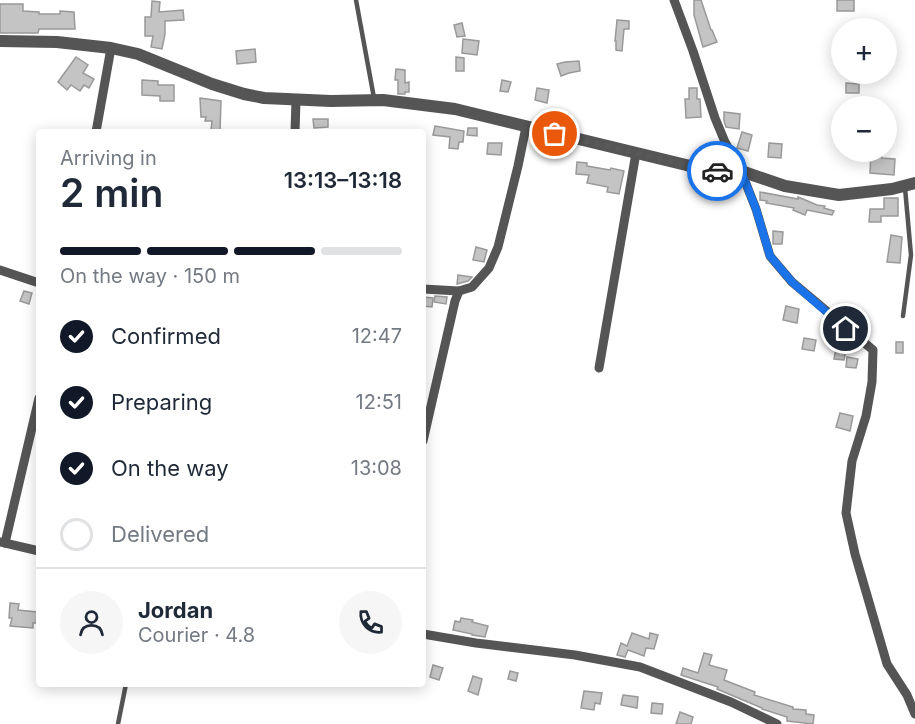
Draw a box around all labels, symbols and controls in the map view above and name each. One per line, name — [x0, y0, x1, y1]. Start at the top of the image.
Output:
map controls — [831, 18, 897, 162]
button: + — [831, 18, 897, 84]
button: − — [831, 96, 897, 162]
pin — [529, 108, 580, 159]
icon: bag — [538, 117, 571, 150]
courier — [687, 141, 747, 201]
text: Arriving in — [60, 146, 157, 170]
icon: car — [701, 155, 734, 188]
text: 13:13–13:18 — [284, 167, 402, 193]
text: 2 min — [60, 169, 163, 216]
text: On the way · 150 m — [60, 264, 240, 288]
pin — [820, 303, 871, 354]
icon: home — [829, 312, 862, 345]
icon: check — [60, 320, 93, 353]
text: Confirmed — [111, 323, 221, 349]
text: 12:47 — [352, 324, 402, 348]
icon: check — [60, 386, 93, 419]
text: Preparing — [111, 389, 212, 415]
text: 12:51 — [356, 390, 402, 414]
icon: check — [60, 452, 93, 485]
text: On the way — [111, 455, 229, 481]
text: 13:08 — [351, 456, 402, 480]
text: Delivered — [111, 521, 209, 547]
button: person — [60, 591, 123, 654]
button: phone — [339, 591, 402, 654]
text: Jordan — [138, 597, 213, 623]
text: Courier · 4.8 — [138, 623, 255, 647]

